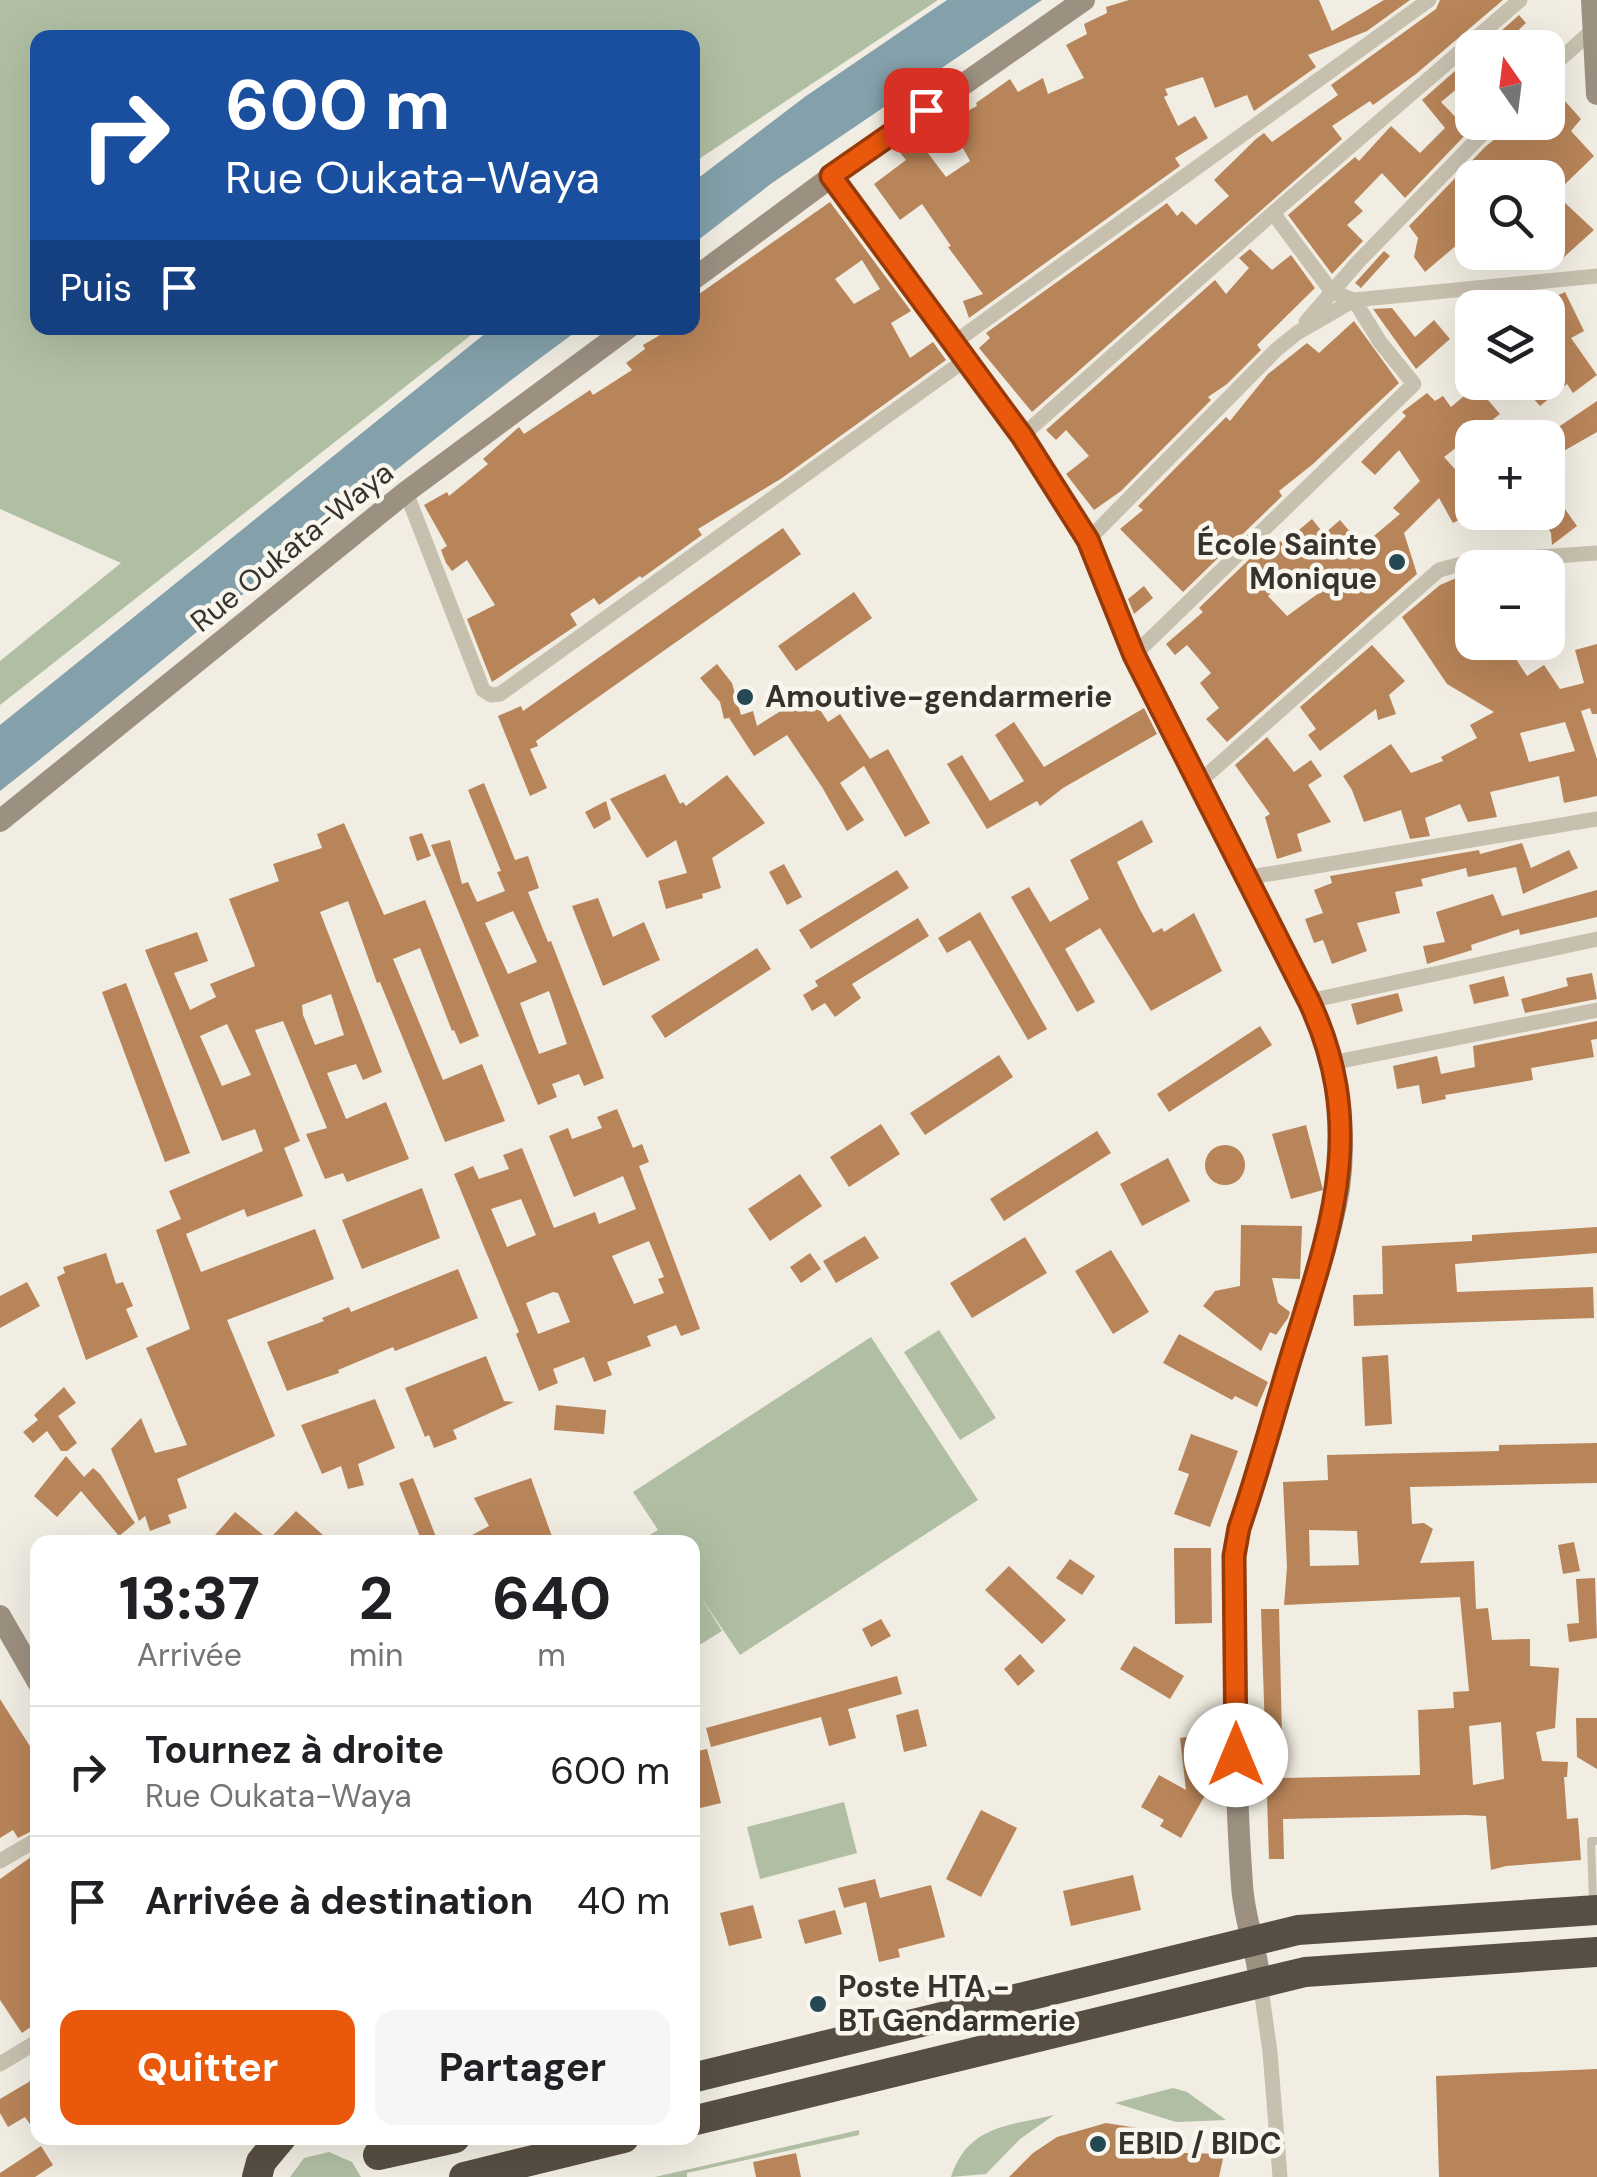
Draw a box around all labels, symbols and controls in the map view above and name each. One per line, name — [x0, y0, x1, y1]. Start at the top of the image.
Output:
north arrow — [1455, 30, 1565, 140]
map controls — [1455, 30, 1565, 660]
text: 600 m — [225, 60, 450, 151]
pin — [884, 68, 969, 153]
icon: right — [60, 70, 190, 200]
icon: arrive — [899, 83, 954, 138]
text: Rue Oukata-Waya — [225, 148, 600, 207]
button: search — [1455, 160, 1565, 270]
icon: arrive — [152, 260, 207, 315]
text: Puis — [60, 263, 132, 313]
button: layers — [1455, 290, 1565, 400]
button: + — [1455, 420, 1565, 530]
street label: Rue Oukata-Waya — [182, 453, 401, 640]
place label: École Sainte Monique — [1197, 525, 1377, 598]
button: − — [1455, 550, 1565, 660]
marker: École Sainte Monique — [1386, 551, 1408, 573]
place label: Amoutive-gendarmerie — [765, 677, 1112, 716]
marker: Amoutive-gendarmerie — [734, 686, 756, 708]
text: 13:37 — [119, 1559, 260, 1638]
text: 2 — [359, 1559, 393, 1638]
text: 640 — [492, 1559, 611, 1638]
text: Arrivée — [137, 1634, 242, 1676]
text: min — [349, 1634, 403, 1676]
text: m — [537, 1634, 566, 1676]
position arrow — [1184, 1703, 1288, 1807]
text: Tournez à droite — [145, 1725, 444, 1775]
icon: right — [60, 1744, 115, 1799]
text: 600 m — [550, 1746, 670, 1796]
text: Rue Oukata-Waya — [145, 1775, 412, 1817]
icon: arrive — [60, 1874, 115, 1929]
text: Arrivée à destination — [145, 1876, 533, 1926]
text: 40 m — [577, 1876, 670, 1926]
place label: Poste HTA - BT Gendarmerie — [838, 1967, 1076, 2040]
marker: Poste HTA - BT Gendarmerie — [807, 1993, 829, 2015]
button: Quitter — [60, 2010, 355, 2125]
button: Partager — [375, 2010, 670, 2125]
place label: EBID / BIDC — [1118, 2124, 1282, 2163]
marker: EBID / BIDC — [1087, 2133, 1109, 2155]

